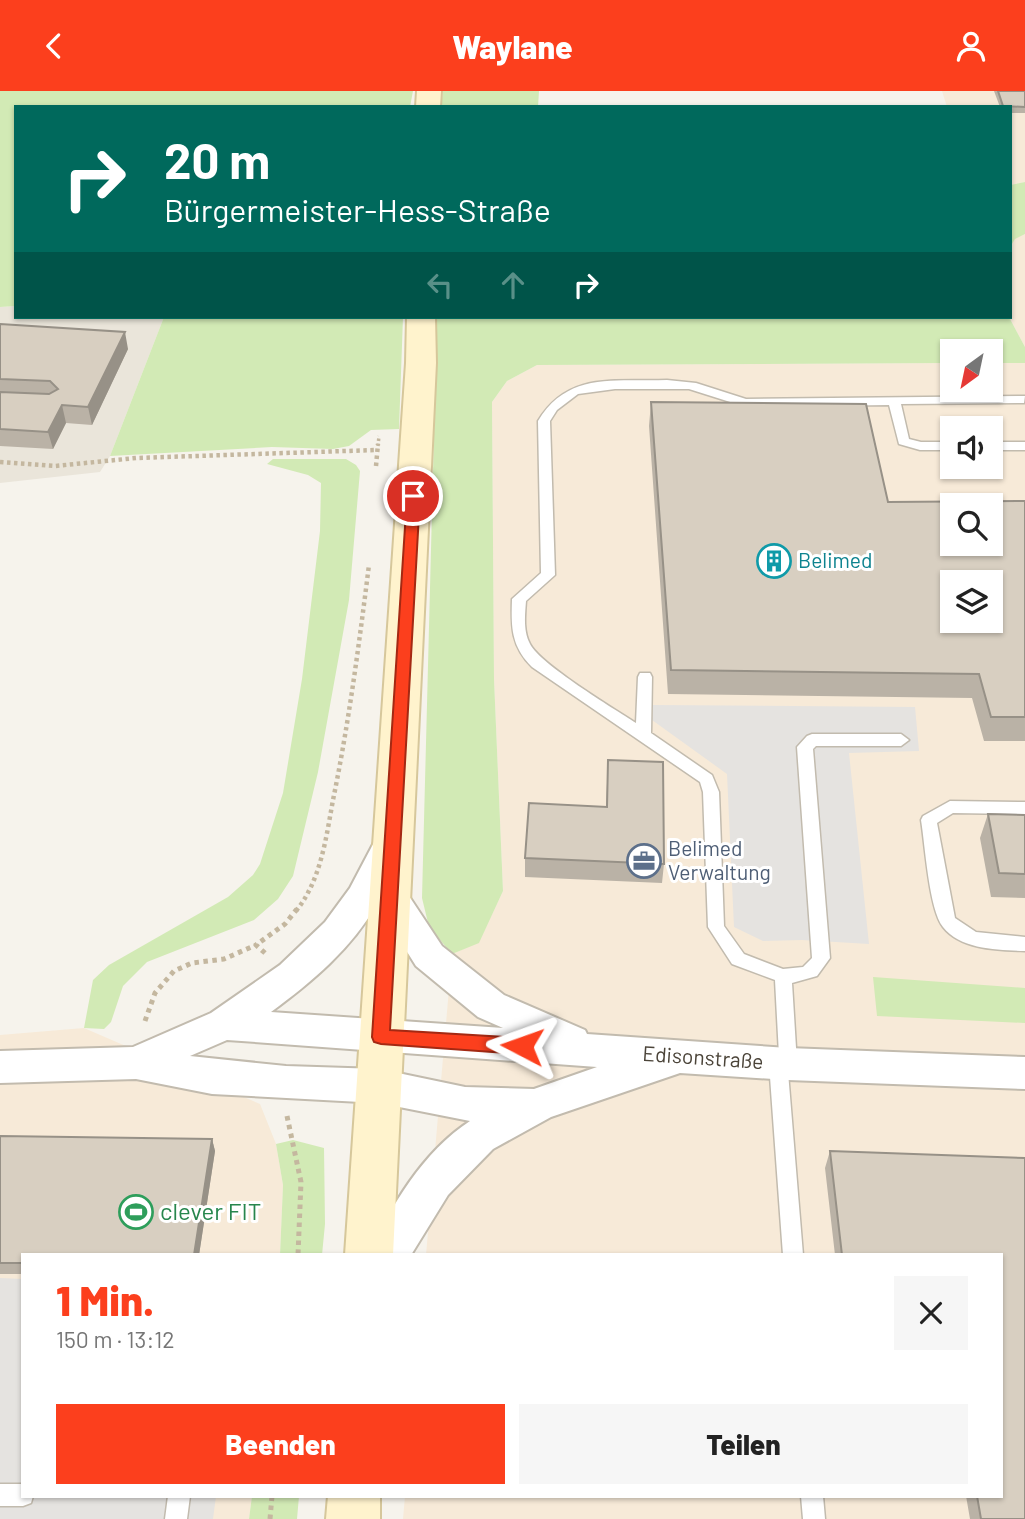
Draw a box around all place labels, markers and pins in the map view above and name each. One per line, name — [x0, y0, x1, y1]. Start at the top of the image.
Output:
pin — [383, 466, 443, 526]
building icon: Belimed — [755, 542, 793, 580]
place label: Belimed — [798, 547, 872, 572]
place label: Belimed Verwaltung — [668, 835, 771, 884]
office icon: Belimed Verwaltung — [625, 842, 663, 880]
sports icon: clever FIT — [117, 1193, 155, 1231]
place label: clever FIT — [160, 1196, 261, 1225]

